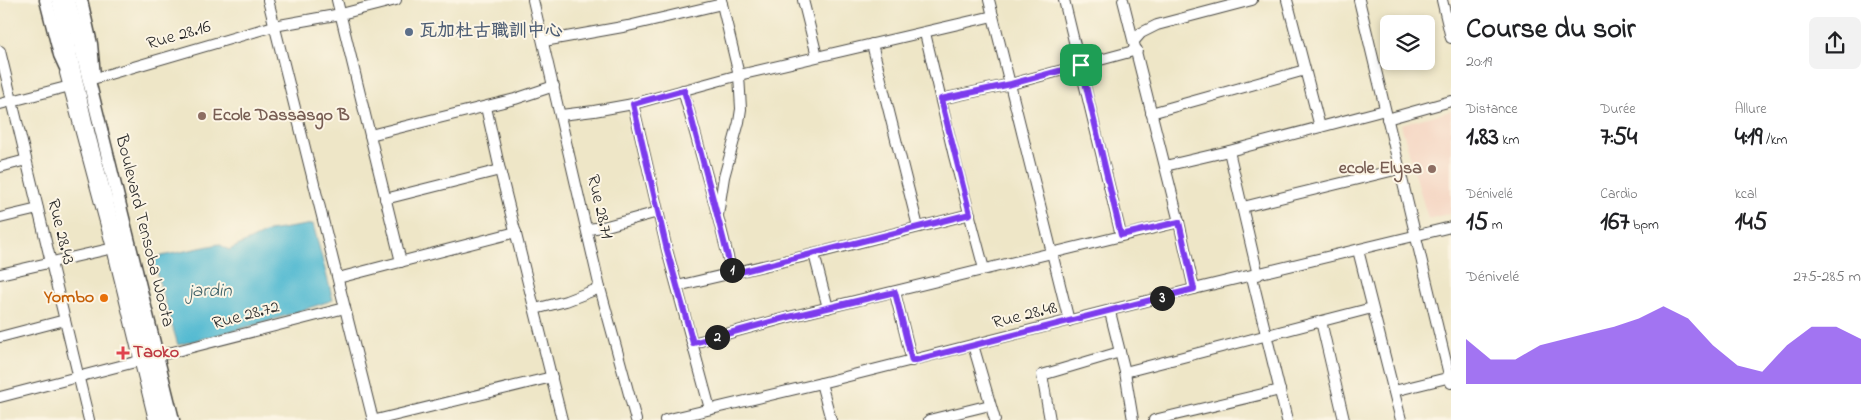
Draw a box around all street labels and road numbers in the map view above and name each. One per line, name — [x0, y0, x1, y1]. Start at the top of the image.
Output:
street label: Rue 28.16 — [144, 14, 214, 58]
street label: Boulevard Tensoba Woota — [107, 131, 180, 330]
street label: Rue 28.71 — [579, 172, 619, 242]
street label: Rue 28.43 — [39, 196, 81, 268]
street label: Rue 28.72 — [210, 295, 282, 337]
street label: Rue 28.48 — [990, 295, 1061, 337]

